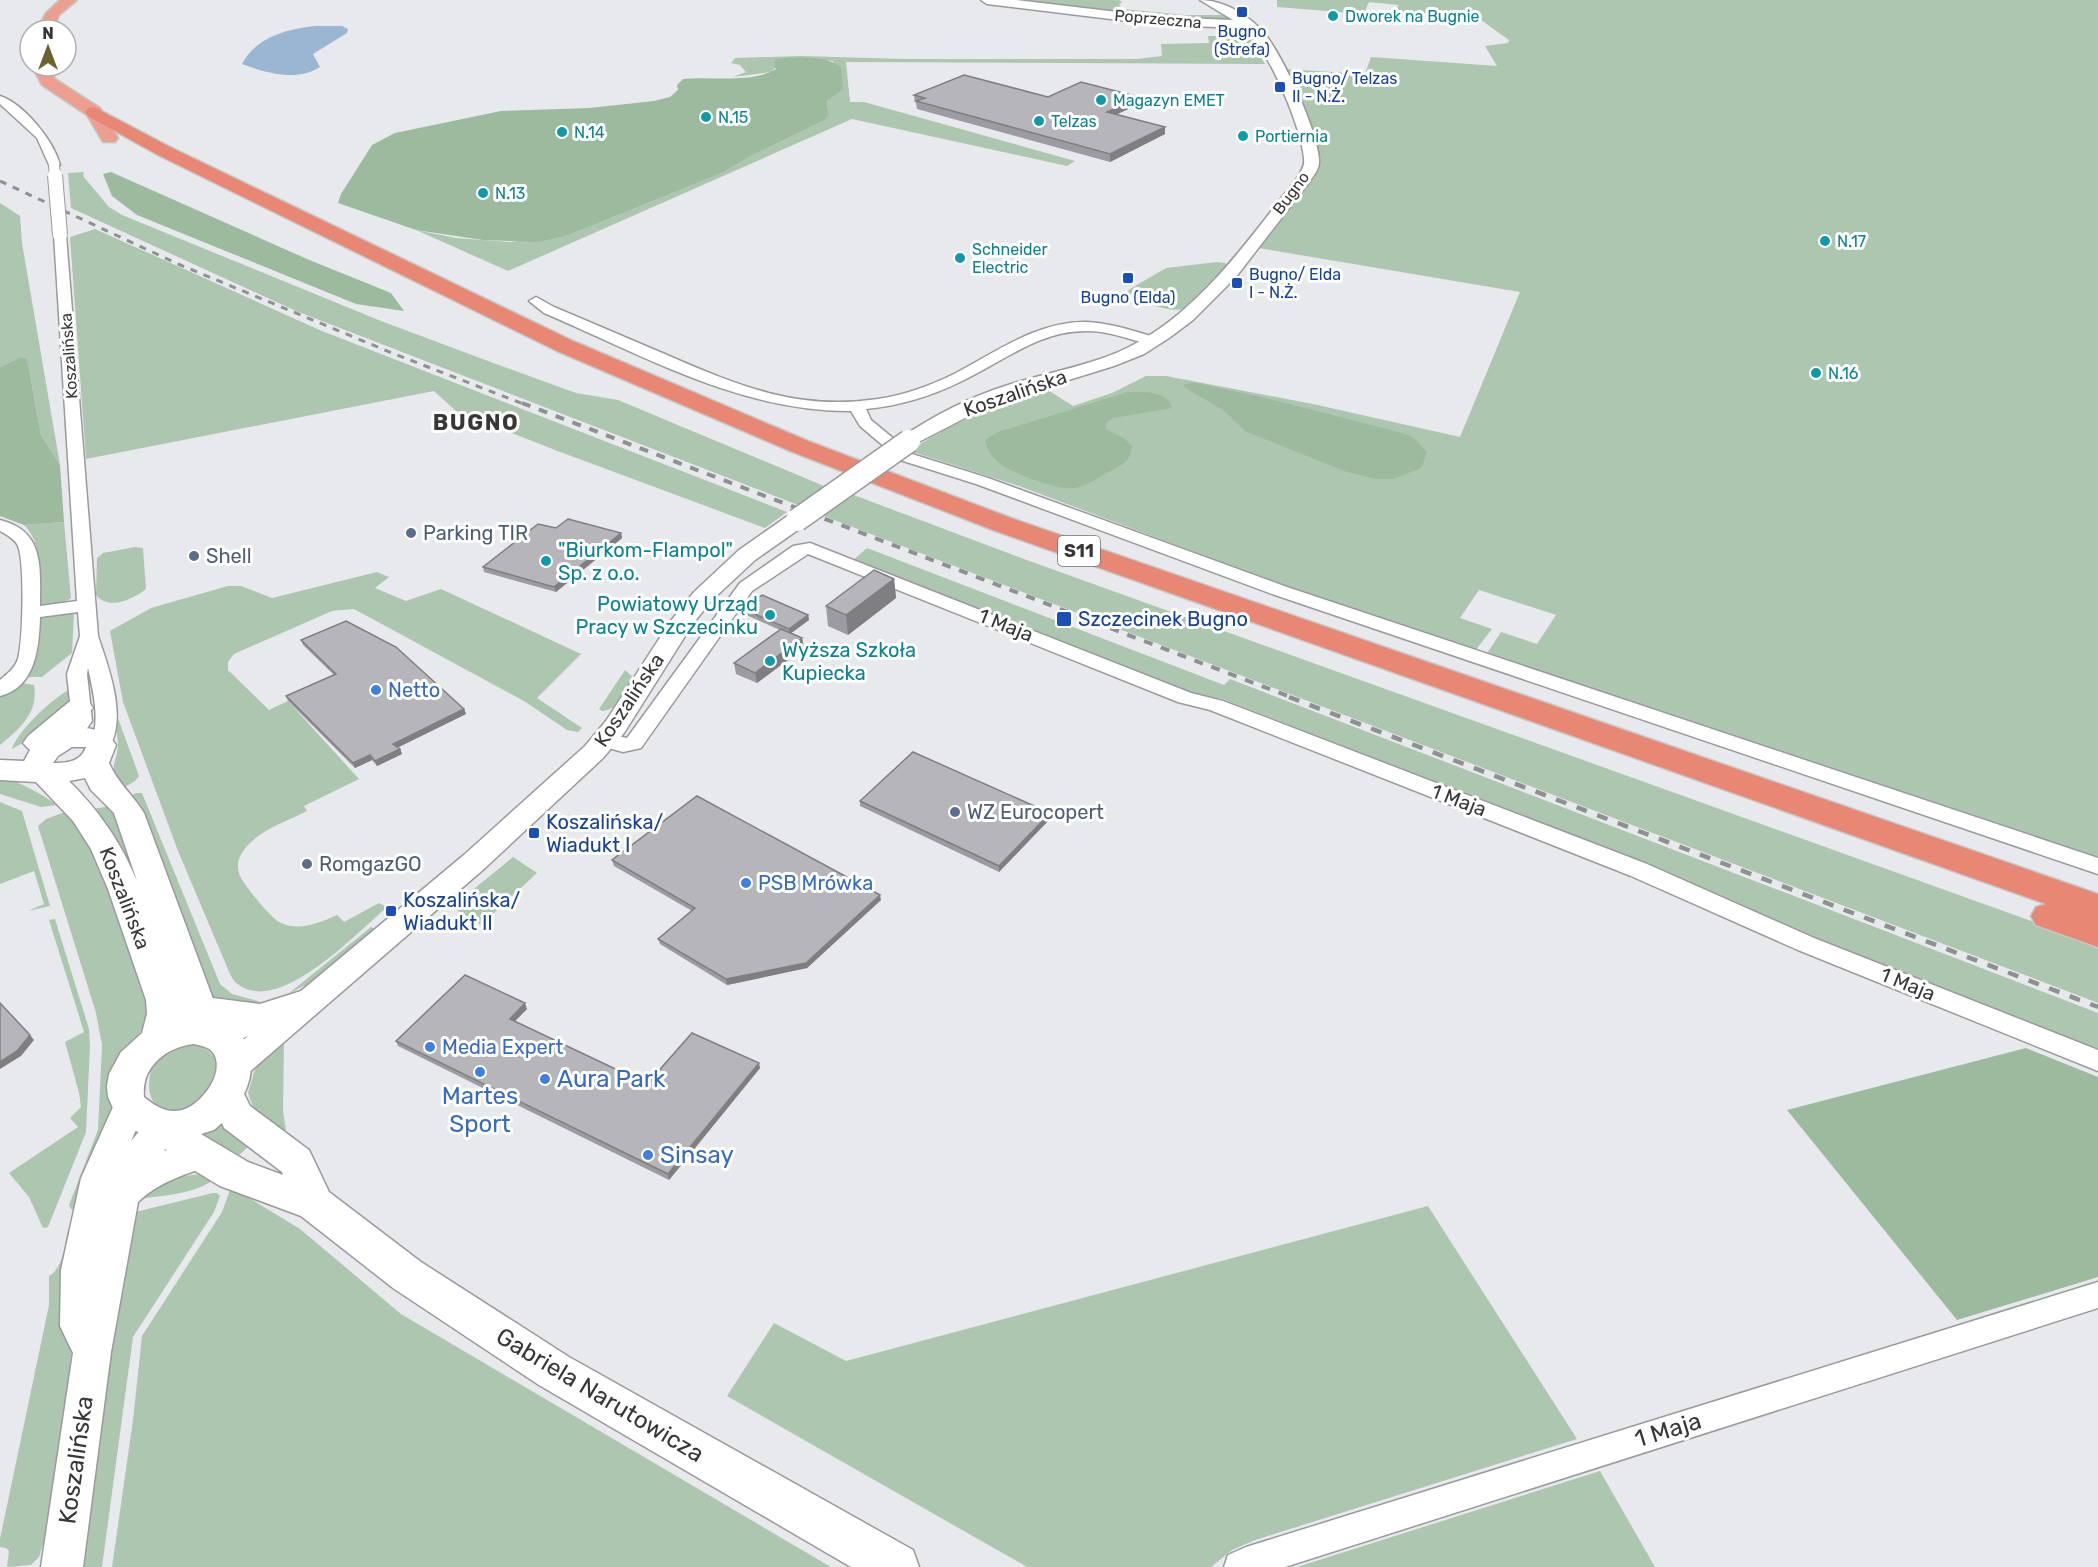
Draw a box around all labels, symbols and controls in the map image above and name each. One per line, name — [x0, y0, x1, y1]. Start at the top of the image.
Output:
marker: Bugno (Strefa) — [1235, 5, 1249, 19]
street label: Poprzeczna — [1114, 6, 1202, 32]
place label: Dworek na Bugnie — [1345, 7, 1480, 26]
marker: Dworek na Bugnie — [1326, 9, 1340, 23]
north arrow — [18, 18, 78, 78]
place label: Bugno (Strefa) — [1214, 22, 1270, 59]
text: N — [42, 24, 54, 43]
place label: Bugno/ Telzas II - N.Ż. — [1292, 69, 1397, 106]
marker: Bugno/ Telzas II - N.Ż. — [1273, 80, 1287, 94]
place label: Magazyn EMET — [1113, 91, 1225, 110]
marker: Magazyn EMET — [1094, 93, 1108, 107]
place label: N.15 — [718, 108, 748, 127]
marker: N.15 — [699, 110, 713, 124]
place label: Telzas — [1051, 112, 1097, 131]
marker: Telzas — [1032, 114, 1046, 128]
place label: N.14 — [574, 123, 605, 142]
marker: N.14 — [555, 125, 569, 139]
place label: Portiernia — [1255, 127, 1328, 146]
marker: Portiernia — [1236, 129, 1250, 143]
street label: Bugno — [1269, 168, 1313, 218]
place label: N.13 — [495, 184, 525, 203]
marker: N.13 — [476, 186, 490, 200]
place label: N.17 — [1837, 232, 1866, 251]
marker: N.17 — [1818, 234, 1832, 248]
place label: Schneider Electric — [972, 240, 1048, 277]
marker: Schneider Electric — [953, 251, 967, 265]
place label: Bugno/ Elda I - N.Ż. — [1249, 265, 1341, 302]
marker: Bugno (Elda) — [1121, 271, 1135, 285]
marker: Bugno/ Elda I - N.Ż. — [1230, 276, 1244, 290]
place label: Bugno (Elda) — [1081, 288, 1175, 307]
street label: Koszalińska — [57, 312, 81, 400]
street label: Koszalińska — [960, 364, 1070, 422]
place label: N.16 — [1828, 364, 1859, 383]
marker: N.16 — [1809, 366, 1823, 380]
district label: BUGNO — [433, 409, 519, 436]
place label: Parking TIR — [423, 521, 528, 545]
marker: Parking TIR — [404, 526, 418, 540]
road number: S11 — [1058, 536, 1100, 566]
place label: "Biurkom-Flampol" Sp. z o.o. — [558, 538, 733, 585]
place label: Shell — [206, 544, 252, 568]
marker: Shell — [187, 549, 201, 563]
marker: "Biurkom-Flampol" Sp. z o.o. — [539, 554, 553, 568]
place label: Powiatowy Urząd Pracy w Szczecinku — [575, 592, 758, 639]
street label: 1 Maja — [975, 603, 1037, 647]
place label: Szczecinek Bugno — [1078, 607, 1248, 631]
marker: Powiatowy Urząd Pracy w Szczecinku — [763, 608, 777, 622]
marker: Szczecinek Bugno — [1055, 610, 1073, 628]
place label: Wyższa Szkoła Kupiecka — [782, 638, 916, 685]
street label: Koszalińska — [589, 649, 669, 751]
marker: Wyższa Szkoła Kupiecka — [763, 654, 777, 668]
place label: Netto — [388, 678, 440, 702]
marker: Netto — [369, 683, 383, 697]
street label: 1 Maja — [1428, 779, 1490, 821]
place label: WZ Eurocopert — [967, 800, 1104, 824]
marker: WZ Eurocopert — [948, 805, 962, 819]
place label: Koszalińska/ Wiadukt I — [546, 810, 664, 857]
marker: Koszalińska/ Wiadukt I — [527, 826, 541, 840]
street label: Koszalińska — [95, 844, 155, 952]
place label: RomgazGO — [319, 852, 422, 876]
marker: RomgazGO — [300, 857, 314, 871]
place label: PSB Mrówka — [758, 871, 873, 895]
marker: PSB Mrówka — [739, 876, 753, 890]
place label: Koszalińska/ Wiadukt II — [403, 888, 521, 935]
marker: Koszalińska/ Wiadukt II — [384, 904, 398, 918]
street label: 1 Maja — [1877, 962, 1939, 1006]
place label: Media Expert — [442, 1035, 563, 1059]
marker: Media Expert — [423, 1040, 437, 1054]
marker: Martes Sport — [473, 1065, 487, 1079]
place label: Aura Park — [557, 1065, 666, 1093]
marker: Aura Park — [538, 1072, 552, 1086]
place label: Martes Sport — [442, 1082, 518, 1138]
place label: Sinsay — [660, 1141, 734, 1169]
marker: Sinsay — [641, 1148, 655, 1162]
street label: Gabriela Narutowicza — [491, 1322, 709, 1468]
street label: Koszalińska — [53, 1394, 99, 1526]
street label: 1 Maja — [1631, 1407, 1705, 1453]

